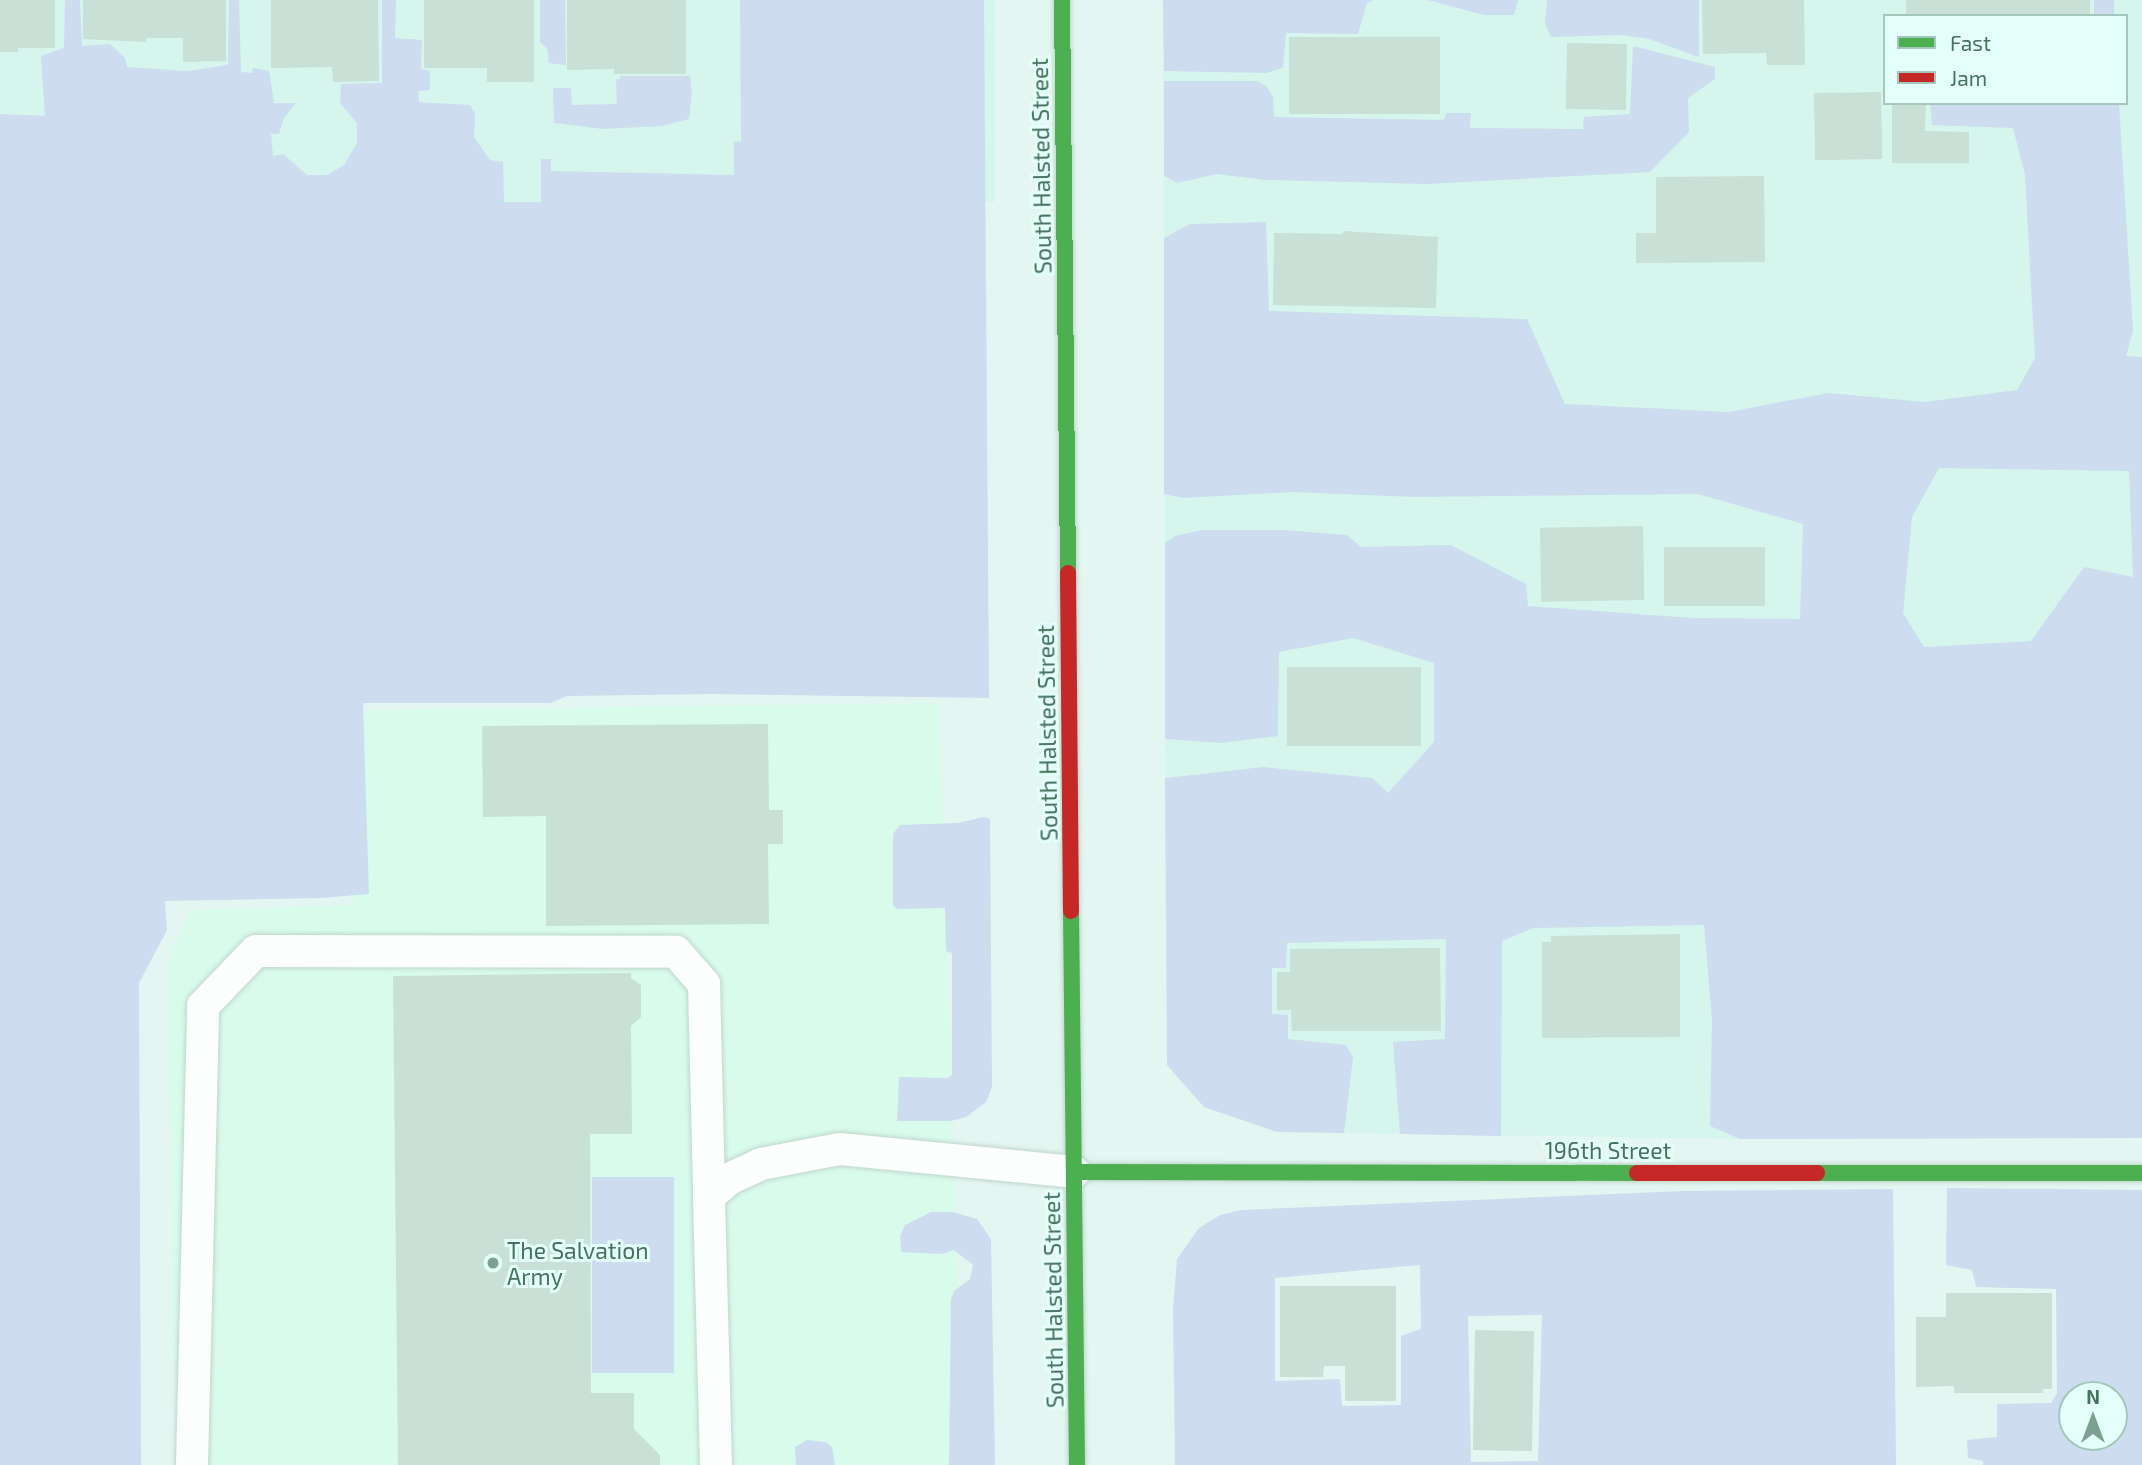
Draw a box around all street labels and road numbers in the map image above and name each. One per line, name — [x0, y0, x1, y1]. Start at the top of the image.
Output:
street label: South Halsted Street — [1025, 58, 1057, 274]
street label: South Halsted Street — [1031, 625, 1063, 841]
street label: 196th Street — [1545, 1136, 1671, 1164]
street label: South Halsted Street — [1037, 1192, 1069, 1408]

